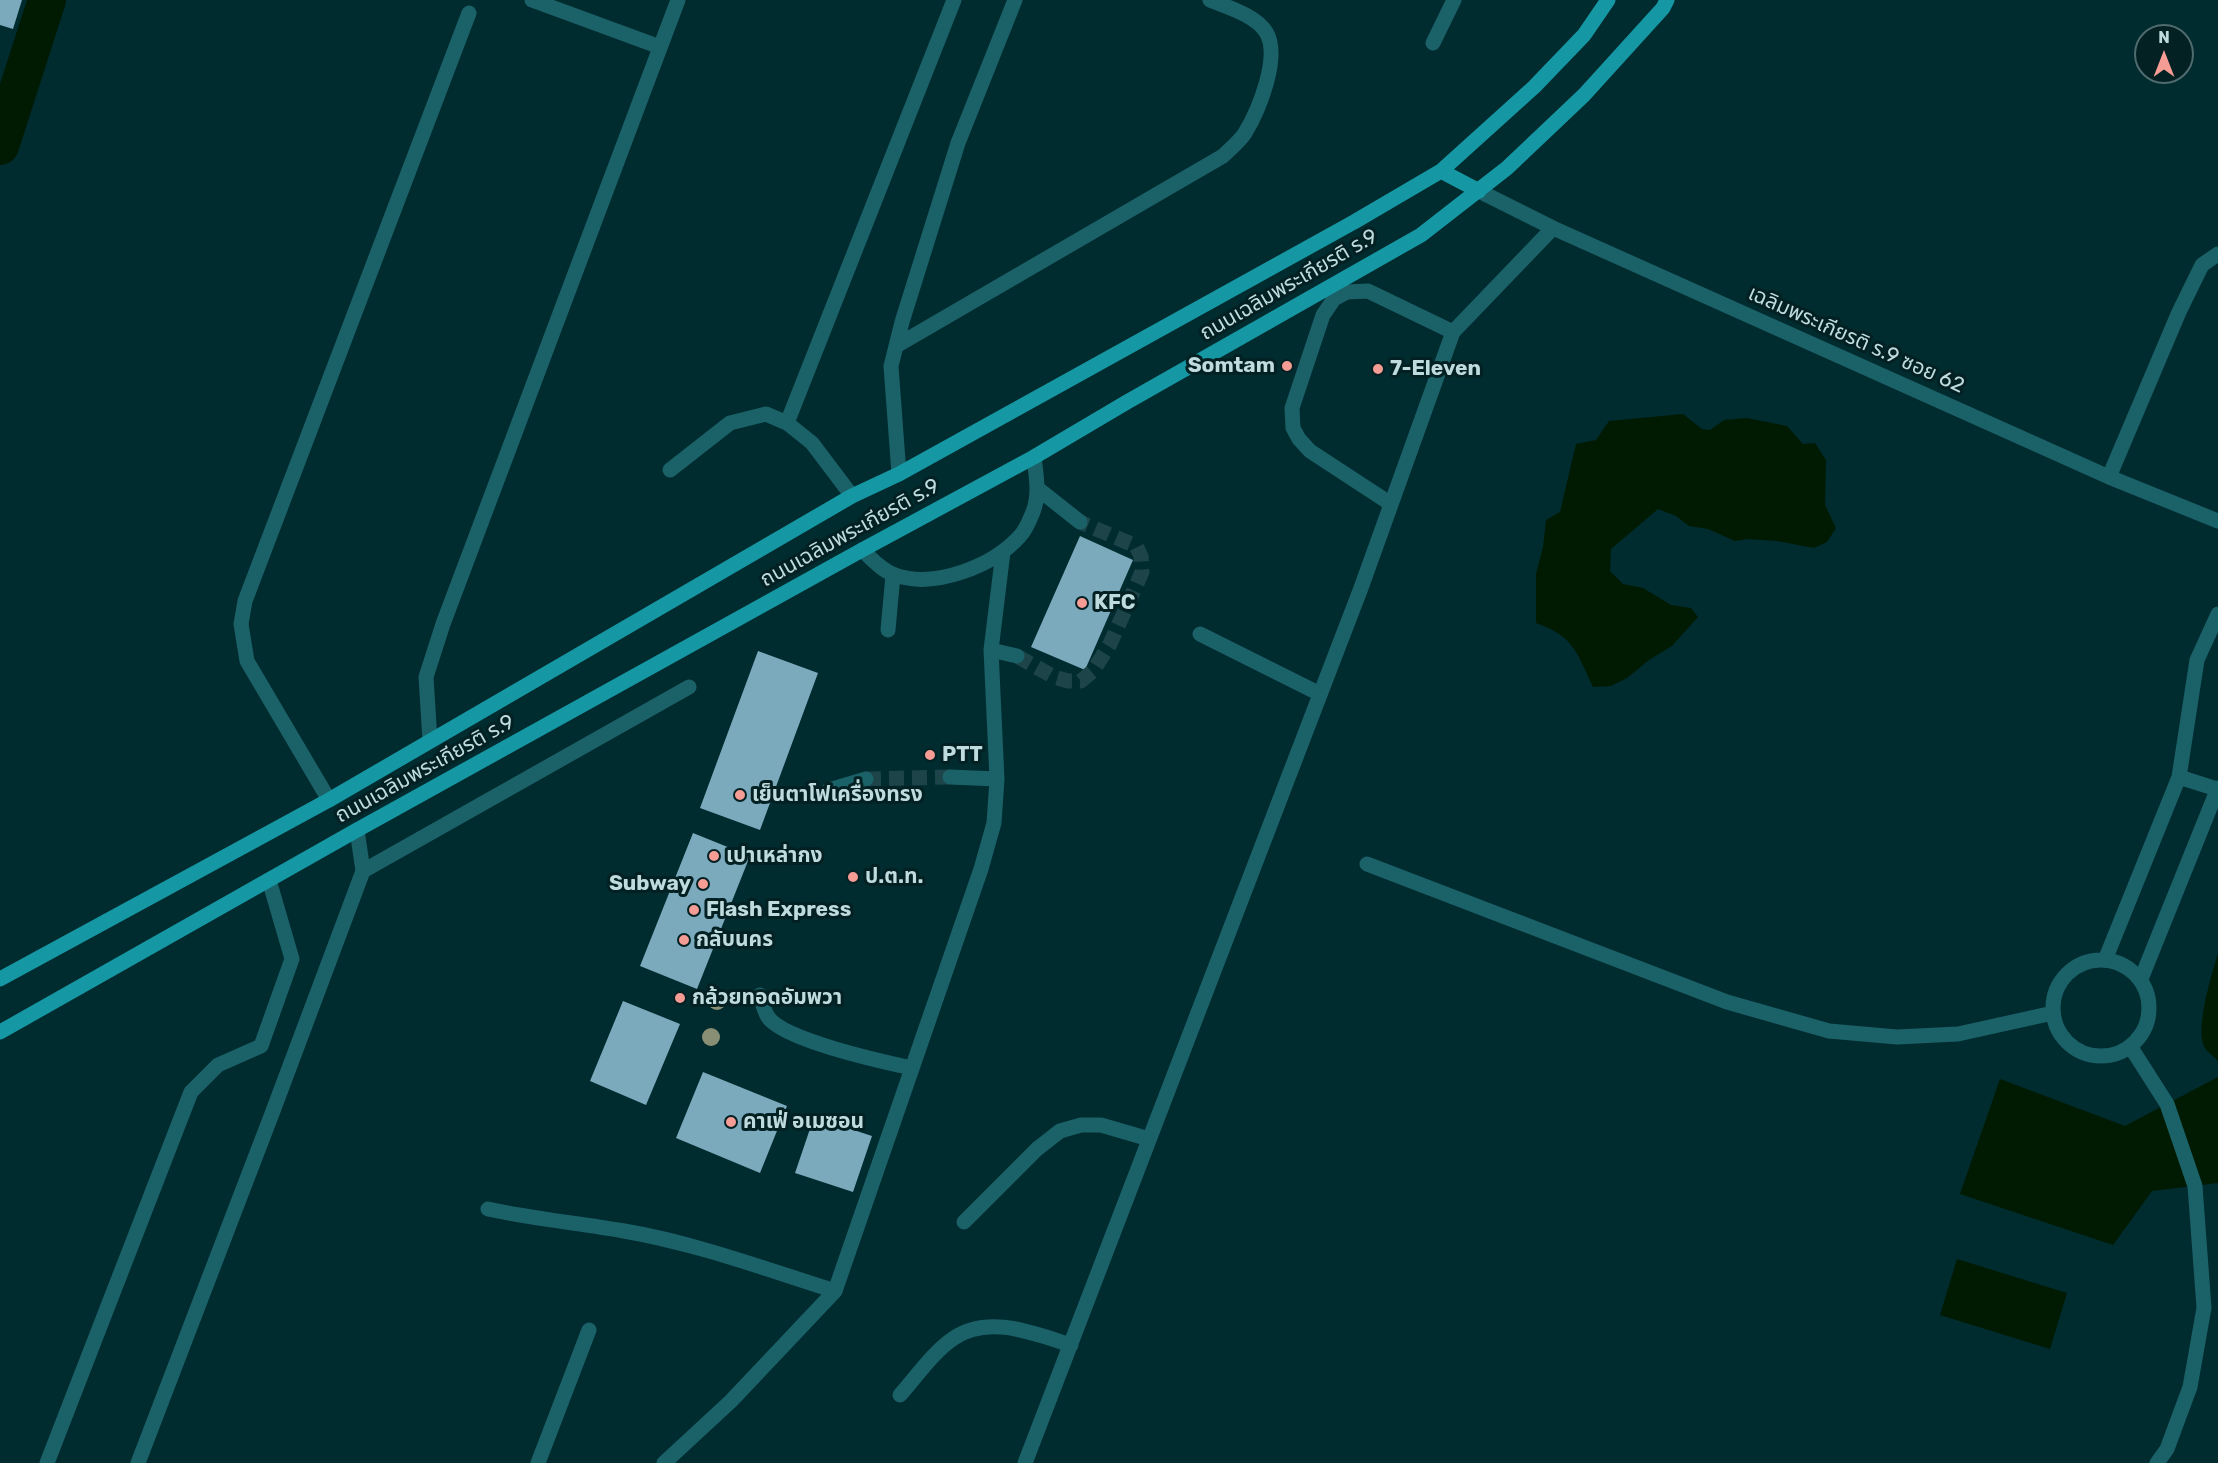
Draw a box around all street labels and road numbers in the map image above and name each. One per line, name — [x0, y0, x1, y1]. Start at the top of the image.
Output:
street label: ถนนเฉลิมพระเกียรติ ร.9 — [1196, 224, 1382, 346]
street label: เฉลิมพระเกียรติ ร.9 ซอย 62 — [1744, 281, 1968, 399]
street label: ถนนเฉลิมพระเกียรติ ร.9 — [756, 473, 944, 593]
street label: ถนนเฉลิมพระเกียรติ ร.9 — [331, 709, 519, 829]

